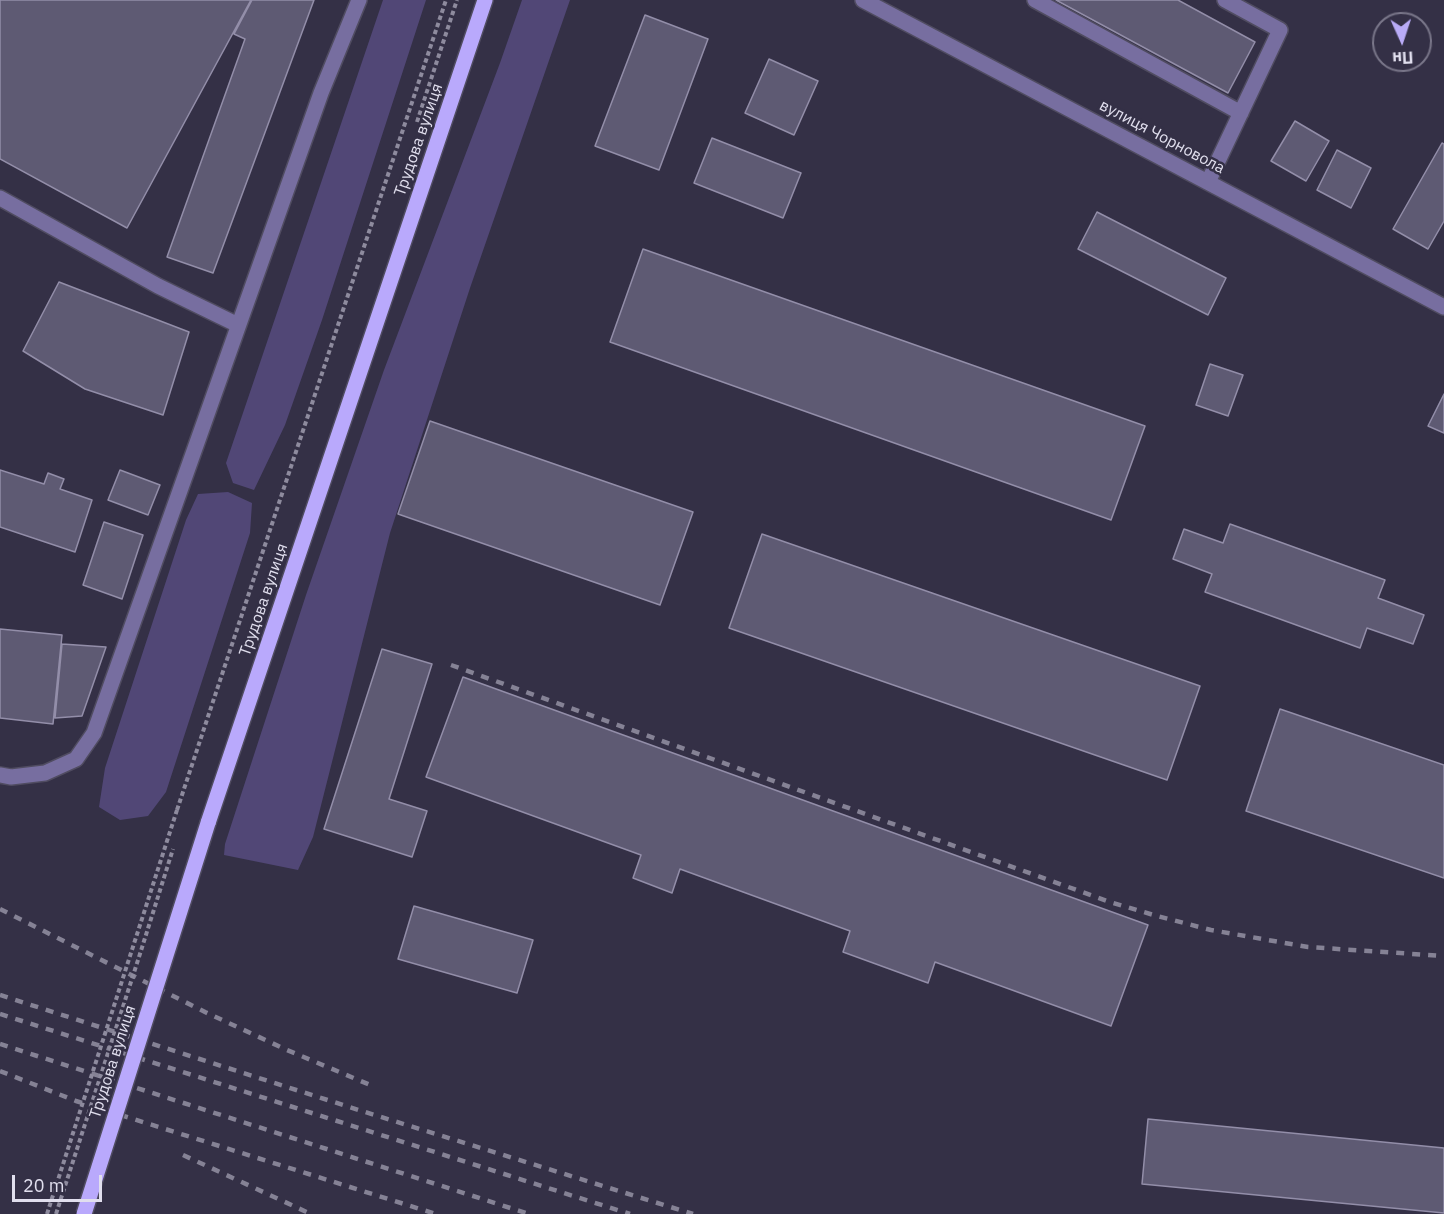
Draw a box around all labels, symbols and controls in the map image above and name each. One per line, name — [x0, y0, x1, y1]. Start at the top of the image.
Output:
north arrow — [1372, 12, 1432, 72]
text: Пн — [1392, 47, 1414, 69]
street label: Трудова вулиця — [391, 81, 447, 199]
street label: вулиця Чорновола — [1096, 96, 1228, 178]
street label: Трудова вулиця — [236, 541, 292, 659]
street label: Трудова вулиця — [86, 1003, 140, 1121]
scale bar — [15, 1163, 105, 1201]
text: 20 m — [23, 1174, 65, 1197]

